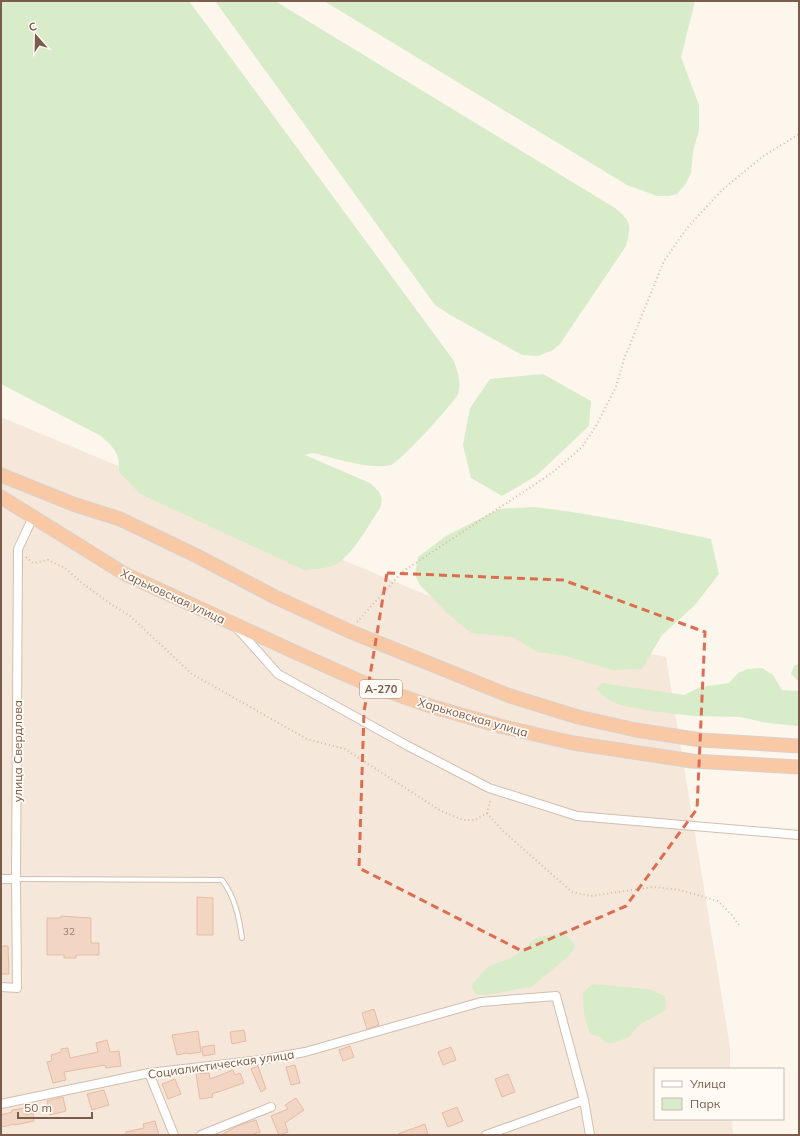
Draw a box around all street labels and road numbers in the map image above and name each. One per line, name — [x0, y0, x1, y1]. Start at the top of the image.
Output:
street label: Харьковская улица — [118, 565, 228, 627]
road number: А-270 — [360, 680, 402, 698]
street label: Харьковская улица — [416, 694, 530, 740]
street label: улица Свердлова — [10, 700, 25, 802]
street label: Социалистическая улица — [147, 1046, 295, 1082]

